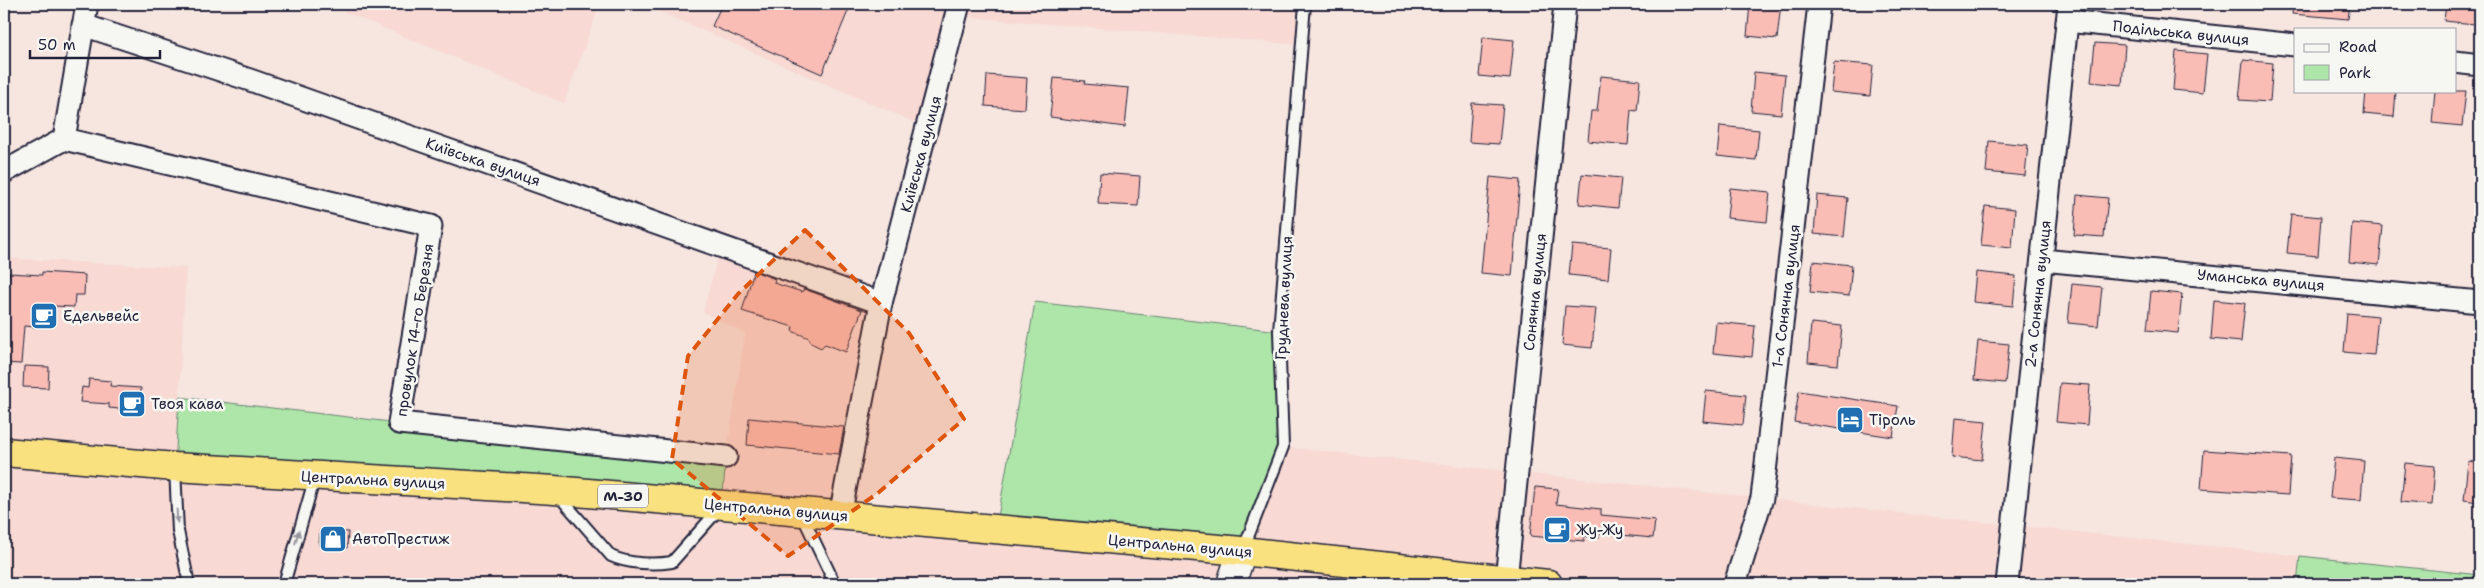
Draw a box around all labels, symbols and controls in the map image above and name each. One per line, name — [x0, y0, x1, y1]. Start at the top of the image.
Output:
street label: Подільська вулиця — [2112, 16, 2250, 50]
scale bar — [30, 28, 160, 60]
legend — [2294, 28, 2456, 92]
text: 50 m — [38, 35, 76, 55]
text: Road — [2339, 37, 2377, 57]
text: Park — [2339, 63, 2371, 83]
street label: Київська вулиця — [896, 93, 946, 215]
street label: Київська вулиця — [423, 133, 543, 191]
street label: 2-а Сонячна вулиця — [2020, 219, 2056, 369]
street label: 1-а Сонячна вулиця — [1767, 223, 1805, 369]
street label: Сонячна вулиця — [1519, 232, 1551, 352]
street label: Груднева вулиця — [1271, 235, 1297, 361]
street label: провулок 14-го Березня — [391, 242, 439, 418]
street label: Уманська вулиця — [2196, 264, 2326, 296]
cafe icon: Едельвейс — [29, 301, 59, 331]
place label: Едельвейс — [63, 306, 139, 326]
cafe icon: Твоя кава — [117, 389, 147, 419]
place label: Твоя кава — [151, 394, 224, 414]
hotel icon: Тіроль — [1835, 405, 1865, 435]
place label: Тіроль — [1869, 410, 1916, 430]
street label: Центральна вулиця — [300, 466, 446, 494]
road number: М-30 — [598, 484, 648, 508]
street label: Центральна вулиця — [703, 494, 849, 526]
one-way arrow — [174, 508, 182, 524]
cafe icon: Жу-Жу — [1542, 515, 1572, 545]
place label: Жу-Жу — [1576, 520, 1623, 540]
shop icon: АвтоПрестиж — [318, 524, 348, 554]
place label: АвтоПрестиж — [352, 529, 450, 549]
one-way arrow — [294, 530, 302, 545]
street label: Центральна вулиця — [1107, 530, 1253, 562]

